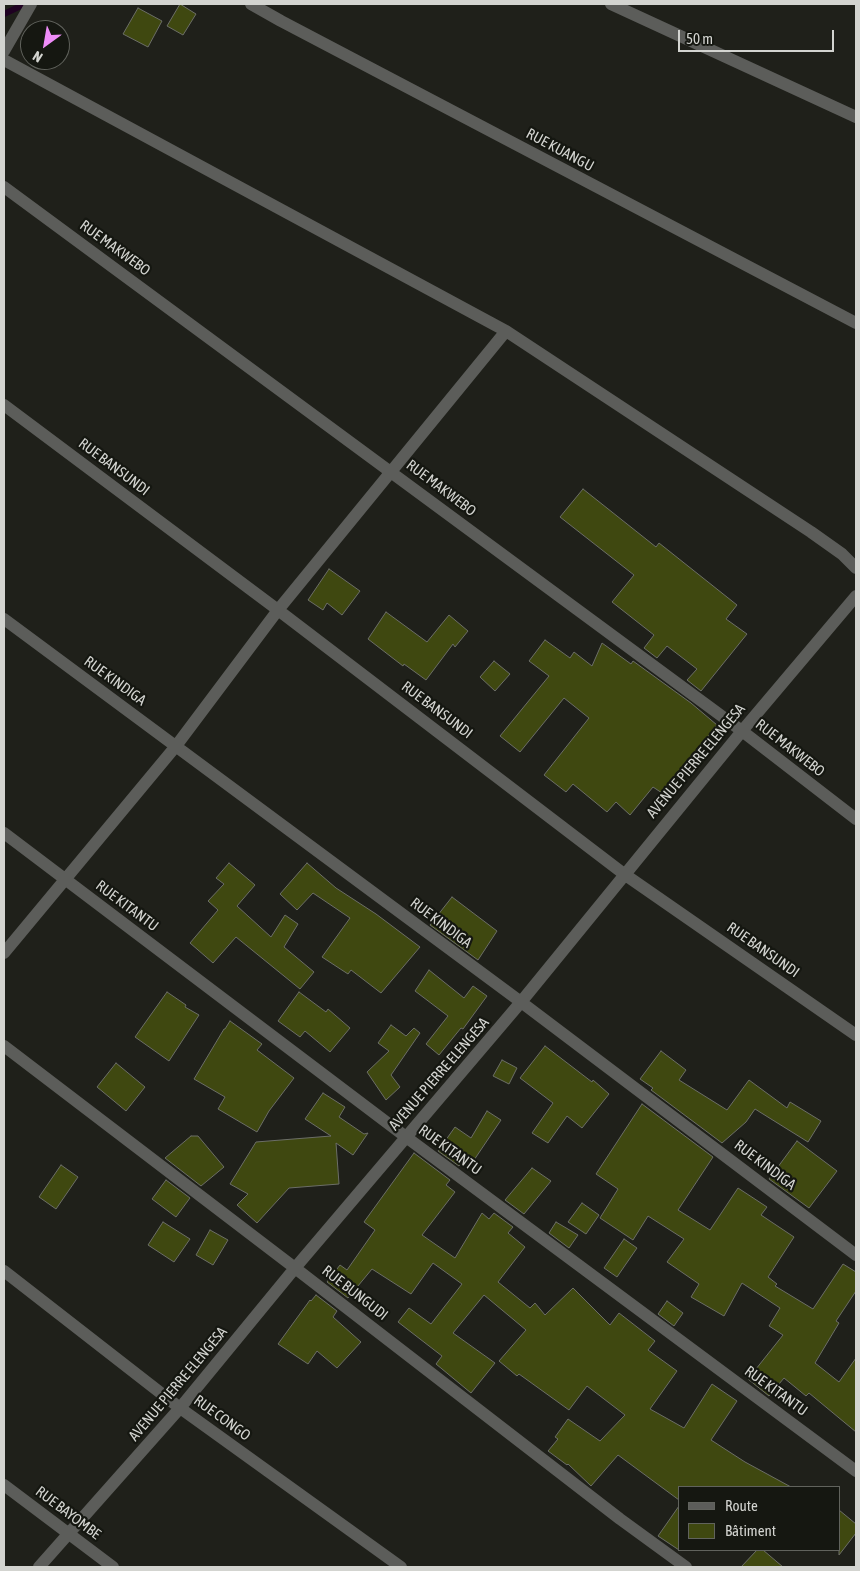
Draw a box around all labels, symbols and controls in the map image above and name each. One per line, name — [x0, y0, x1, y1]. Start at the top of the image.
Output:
north arrow — [20, 20, 70, 70]
scale bar — [680, 20, 836, 52]
text: 50 m — [686, 30, 713, 47]
text: N — [30, 48, 45, 66]
street label: RUE KUANGU — [523, 125, 597, 175]
street label: RUE MAKWEBO — [76, 216, 154, 280]
street label: RUE BANSUNDI — [75, 434, 153, 500]
street label: RUE MAKWEBO — [403, 456, 479, 520]
street label: RUE KINDIGA — [80, 652, 150, 710]
street label: RUE BANSUNDI — [398, 677, 476, 743]
street label: AVENUE PIERRE ELENGESA — [643, 700, 749, 822]
street label: RUE MAKWEBO — [752, 715, 828, 781]
street label: RUE KITANTU — [92, 877, 162, 935]
street label: RUE KINDIGA — [407, 894, 475, 952]
street label: RUE BANSUNDI — [723, 918, 803, 982]
street label: AVENUE PIERRE ELENGESA — [385, 1014, 493, 1134]
street label: RUE KITANTU — [415, 1121, 485, 1179]
street label: RUE KINDIGA — [731, 1136, 799, 1194]
street label: RUE BUNGUDI — [318, 1262, 392, 1324]
street label: AVENUE PIERRE ELENGESA — [125, 1323, 231, 1445]
street label: RUE KITANTU — [741, 1362, 811, 1420]
street label: RUE CONGO — [190, 1391, 254, 1445]
street label: RUE BAYOMBE — [32, 1483, 104, 1543]
legend — [678, 1486, 840, 1551]
text: Route — [725, 1497, 758, 1514]
text: Bâtiment — [725, 1522, 776, 1539]

